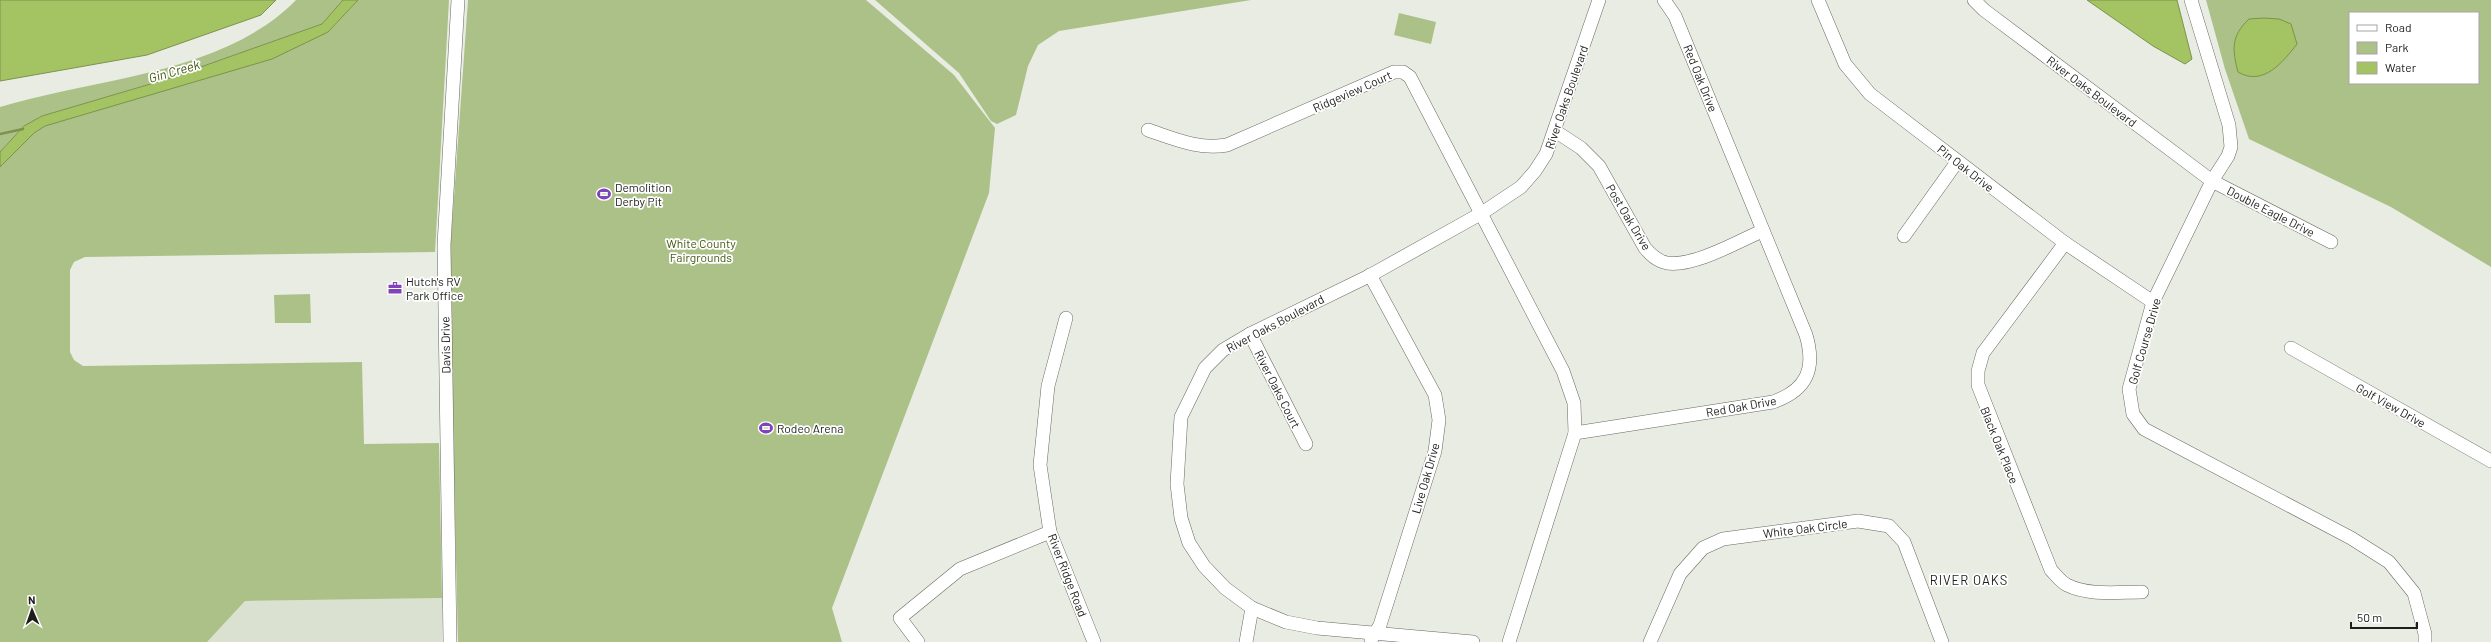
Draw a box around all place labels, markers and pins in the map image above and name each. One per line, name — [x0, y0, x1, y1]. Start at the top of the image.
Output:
place label: Demolition Derby Pit — [615, 180, 671, 208]
sports icon: Demolition Derby Pit — [596, 186, 612, 202]
place label: Hutch's RV Park Office — [406, 274, 463, 302]
office icon: Hutch's RV Park Office — [387, 280, 403, 296]
sports icon: Rodeo Arena — [758, 420, 774, 436]
place label: Rodeo Arena — [777, 421, 843, 435]

